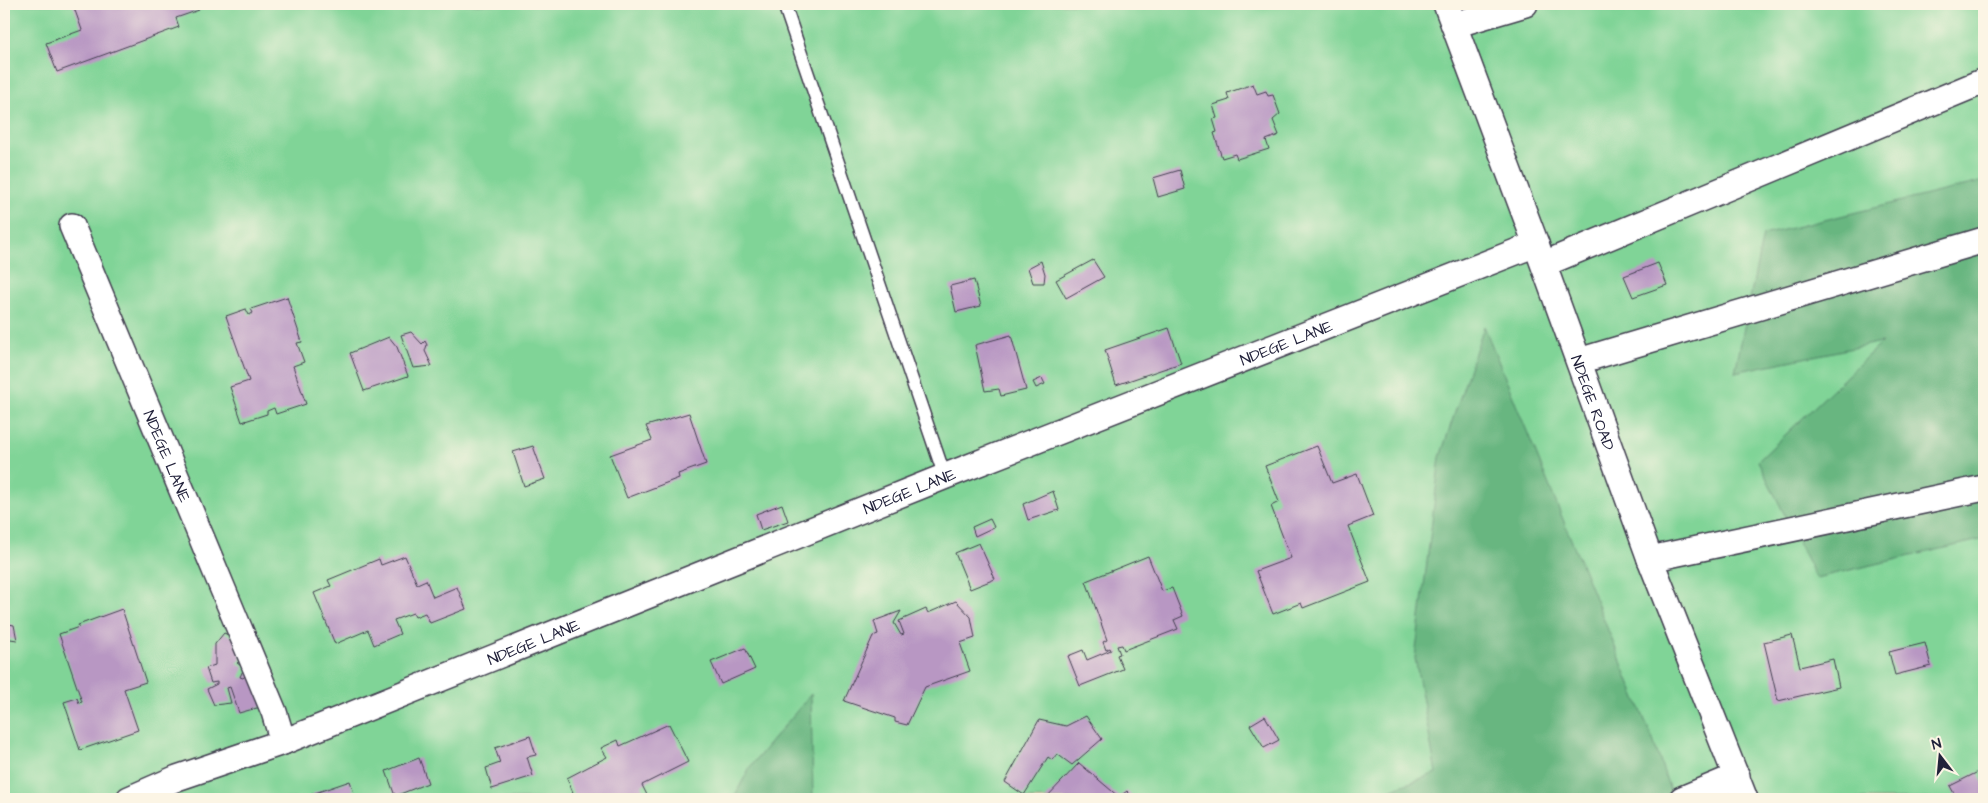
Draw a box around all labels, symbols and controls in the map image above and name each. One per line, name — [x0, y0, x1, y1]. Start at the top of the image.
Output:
street label: NDEGE LANE — [1237, 315, 1336, 371]
street label: NDEGE ROAD — [1565, 352, 1620, 454]
street label: NDEGE LANE — [138, 407, 196, 506]
street label: NDEGE LANE — [860, 463, 959, 520]
street label: NDEGE LANE — [484, 614, 584, 671]
north arrow — [1916, 730, 1966, 780]
text: N — [1930, 734, 1944, 755]

